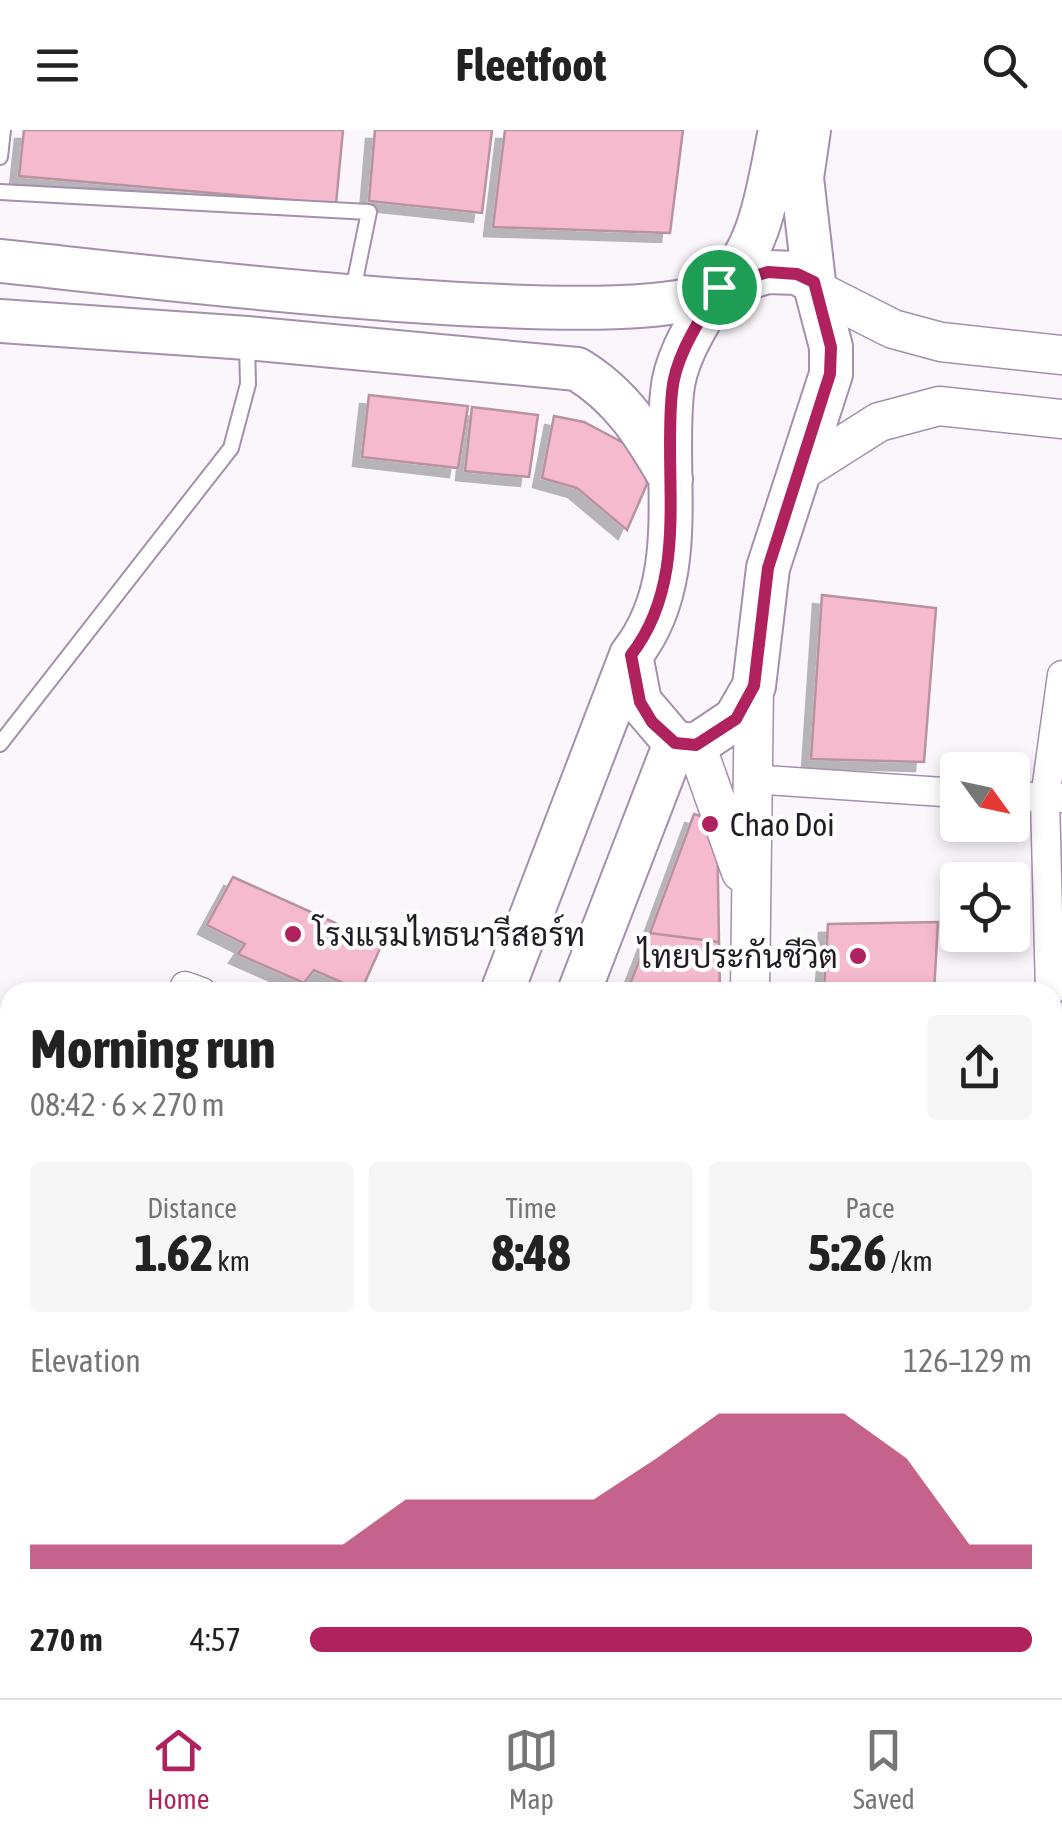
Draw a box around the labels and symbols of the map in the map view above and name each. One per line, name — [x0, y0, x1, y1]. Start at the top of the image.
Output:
pin — [677, 245, 762, 330]
north arrow — [940, 752, 1030, 842]
place label: Chao Doi — [730, 806, 835, 843]
marker: Chao Doi — [699, 813, 721, 835]
place label: โรงแรมไทธนารีสอร์ท — [311, 914, 585, 953]
marker: โรงแรมไทธนารีสอร์ท — [282, 923, 304, 945]
place label: ไทยประกันชีวิต — [636, 936, 838, 975]
marker: ไทยประกันชีวิต — [847, 945, 869, 967]

